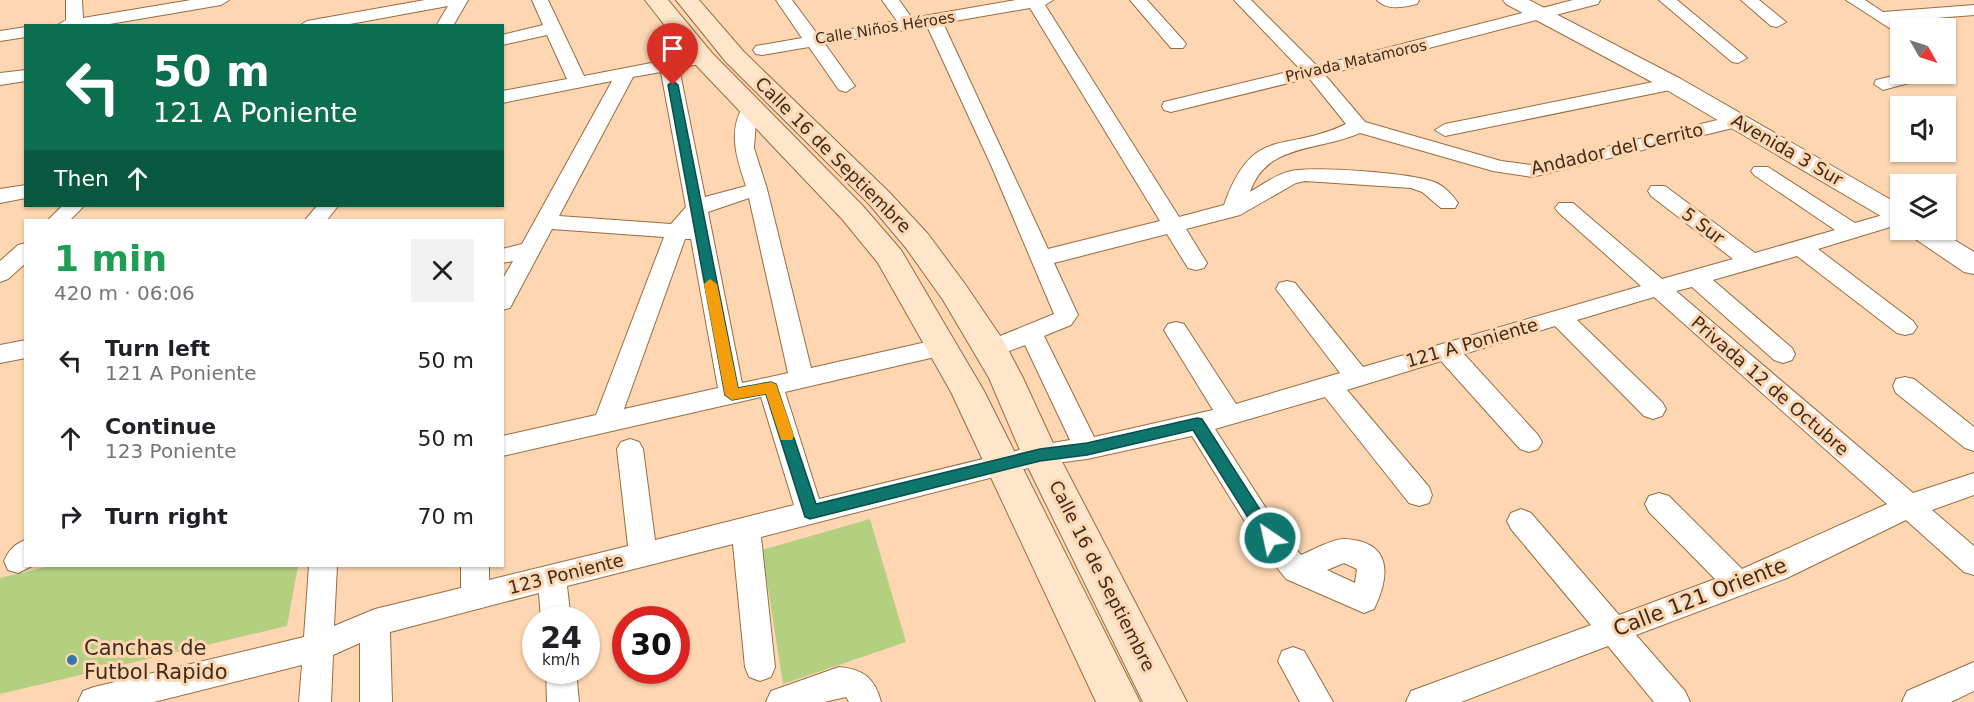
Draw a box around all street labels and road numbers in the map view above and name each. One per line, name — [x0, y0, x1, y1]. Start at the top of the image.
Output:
street label: Calle Niños Héroes — [814, 8, 956, 48]
street label: Privada Matamoros — [1284, 36, 1429, 86]
street label: Calle 16 de Septiembre — [751, 73, 915, 237]
street label: Avenida 3 Sur — [1728, 109, 1847, 190]
street label: Andador del Cerrito — [1529, 118, 1705, 179]
street label: 5 Sur — [1678, 203, 1729, 249]
street label: Privada 12 de Octubre — [1687, 312, 1853, 460]
street label: 121 A Poniente — [1403, 314, 1540, 371]
street label: Calle 16 de Septiembre — [1045, 477, 1160, 675]
street label: 123 Poniente — [506, 549, 626, 598]
street label: Calle 121 Oriente — [1610, 553, 1790, 641]

